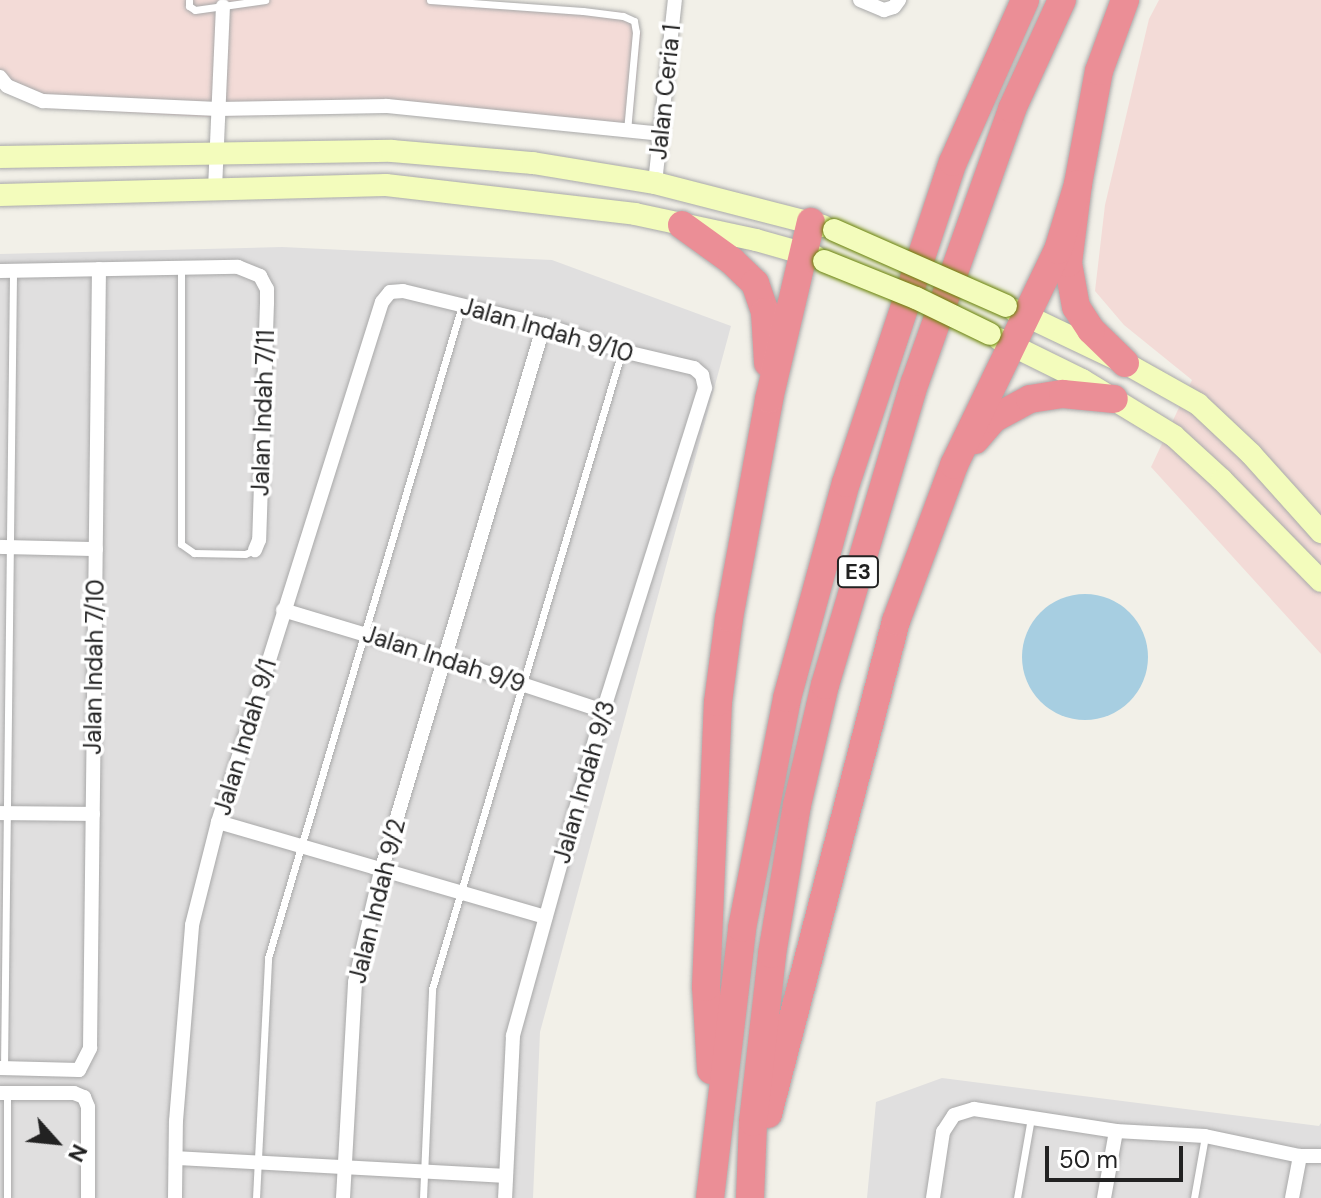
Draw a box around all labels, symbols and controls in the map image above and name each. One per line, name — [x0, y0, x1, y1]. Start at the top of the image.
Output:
street label: Jalan Ceria 1 — [644, 23, 686, 161]
street label: Jalan Indah 9/10 — [457, 292, 637, 368]
street label: Jalan Indah 7/11 — [246, 329, 280, 497]
road number: E3 — [836, 554, 880, 590]
street label: Jalan Indah 7/10 — [78, 579, 110, 755]
street label: Jalan Indah 9/9 — [359, 619, 529, 699]
street label: Jalan Indah 9/1 — [208, 655, 282, 819]
street label: Jalan Indah 9/3 — [547, 697, 621, 867]
street label: Jalan Indah 9/2 — [343, 816, 411, 986]
north arrow — [16, 1102, 96, 1182]
scale bar — [1049, 1130, 1187, 1180]
text: N — [61, 1139, 94, 1167]
text: 50 m — [1059, 1144, 1118, 1175]

